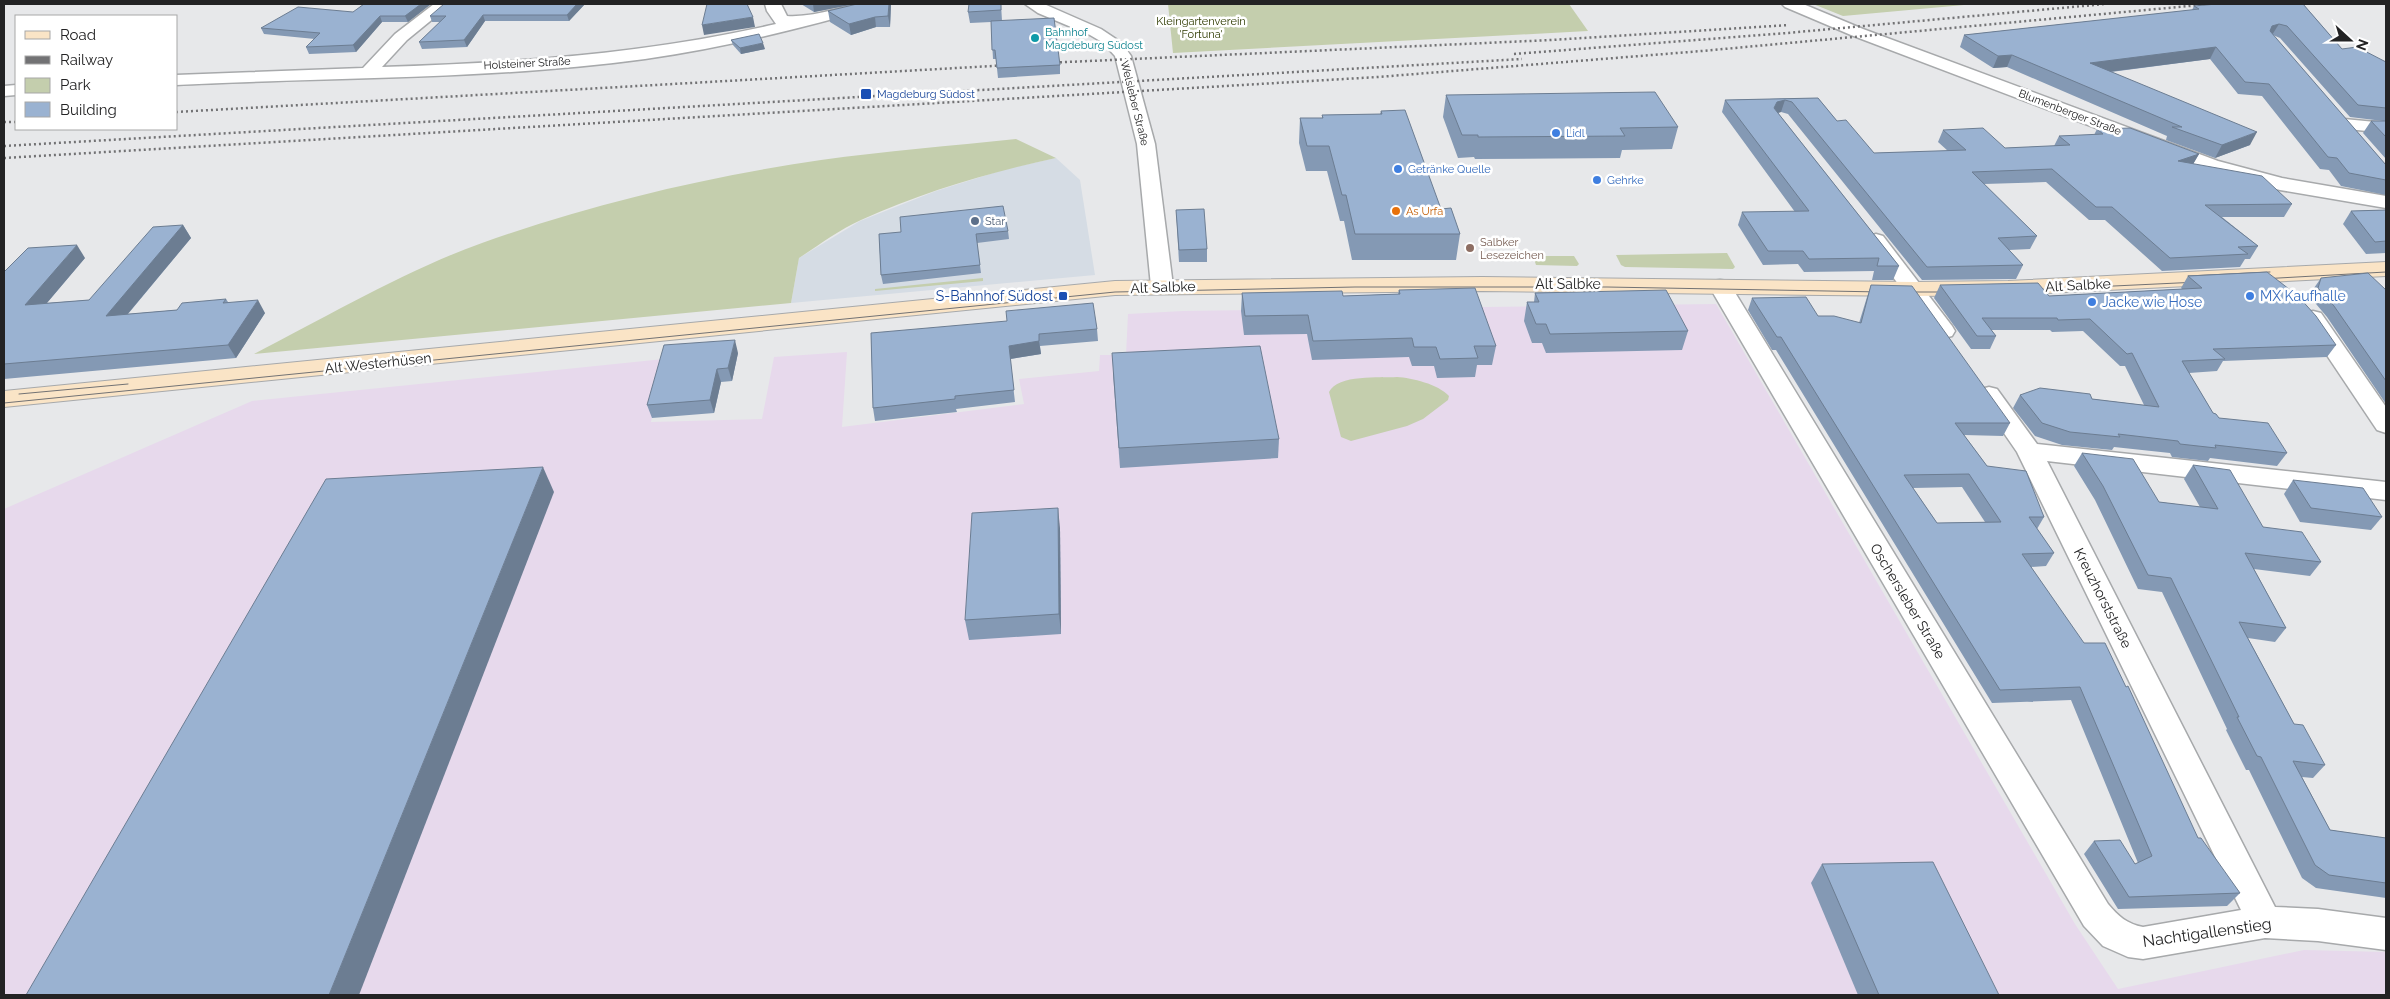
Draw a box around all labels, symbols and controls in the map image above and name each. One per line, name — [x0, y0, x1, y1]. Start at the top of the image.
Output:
legend — [15, 15, 178, 130]
park label: Kleingartenverein 'Fortuna' — [1156, 15, 1246, 41]
north arrow — [2325, 15, 2375, 65]
text: Road — [60, 26, 96, 44]
place label: Bahnhof Magdeburg Südost — [1045, 26, 1143, 52]
marker: Bahnhof Magdeburg Südost — [1029, 32, 1041, 44]
text: N — [2353, 37, 2372, 53]
text: Railway — [60, 51, 113, 69]
street label: Holsteiner Straße — [483, 55, 571, 72]
street label: Welsleber Straße — [1118, 59, 1152, 148]
text: Park — [60, 76, 91, 94]
marker: Magdeburg Südost — [859, 87, 873, 101]
street label: Blumenberger Straße — [2017, 87, 2124, 138]
place label: Magdeburg Südost — [877, 88, 975, 101]
text: Building — [60, 101, 117, 119]
marker: Lidl — [1550, 127, 1562, 139]
place label: Lidl — [1566, 127, 1585, 140]
marker: Getränke Quelle — [1392, 163, 1404, 175]
place label: Getränke Quelle — [1408, 163, 1491, 176]
marker: Gehrke — [1591, 174, 1603, 186]
place label: Gehrke — [1607, 174, 1644, 187]
marker: As Urfa — [1390, 205, 1402, 217]
place label: As Urfa — [1406, 205, 1443, 218]
marker: Star — [969, 215, 981, 227]
place label: Star — [985, 215, 1005, 228]
place label: Salbker Lesezeichen — [1480, 236, 1544, 262]
marker: Salbker Lesezeichen — [1464, 242, 1476, 254]
street label: Alt Salbke — [2045, 275, 2111, 295]
street label: Alt Salbke — [1535, 276, 1601, 292]
street label: Alt Salbke — [1130, 278, 1196, 296]
place label: S-Bahnhof Südost — [936, 288, 1053, 304]
place label: MX Kaufhalle — [2260, 288, 2346, 304]
marker: S-Bahnhof Südost — [1057, 290, 1069, 302]
marker: MX Kaufhalle — [2244, 290, 2256, 302]
place label: Jacke wie Hose — [2102, 294, 2202, 310]
marker: Jacke wie Hose — [2086, 296, 2098, 308]
street label: Alt Westerhüsen — [324, 349, 432, 377]
street label: Oschersleber Straße — [1867, 540, 1949, 662]
street label: Kreuzhorststraße — [2071, 545, 2135, 651]
street label: Nachtigallenstieg — [2141, 914, 2273, 951]

